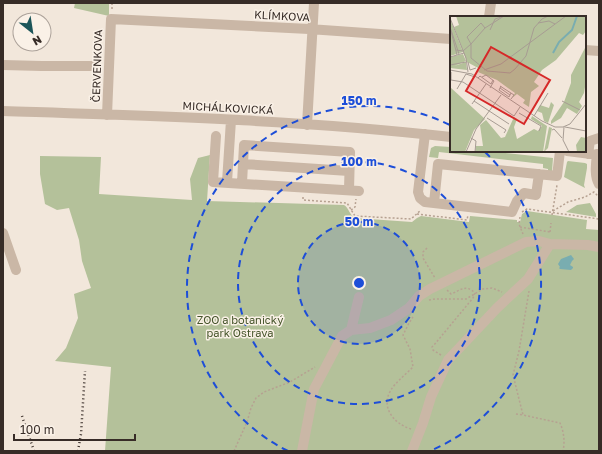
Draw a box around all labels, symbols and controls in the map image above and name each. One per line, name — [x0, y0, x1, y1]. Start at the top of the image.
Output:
street label: KLÍMKOVA — [254, 8, 311, 23]
north arrow — [12, 12, 52, 52]
inset map — [450, 16, 586, 152]
street label: ČERVENKOVA — [89, 29, 104, 103]
text: N — [30, 33, 44, 49]
text: 150 m — [342, 93, 376, 108]
street label: MICHÁLKOVICKÁ — [182, 99, 275, 116]
text: 100 m — [341, 154, 377, 169]
text: 50 m — [345, 214, 373, 229]
centre of rings — [352, 276, 366, 290]
park label: ZOO a botanický park Ostrava — [197, 313, 283, 339]
scale bar — [14, 416, 135, 442]
text: 100 m — [20, 422, 54, 437]

